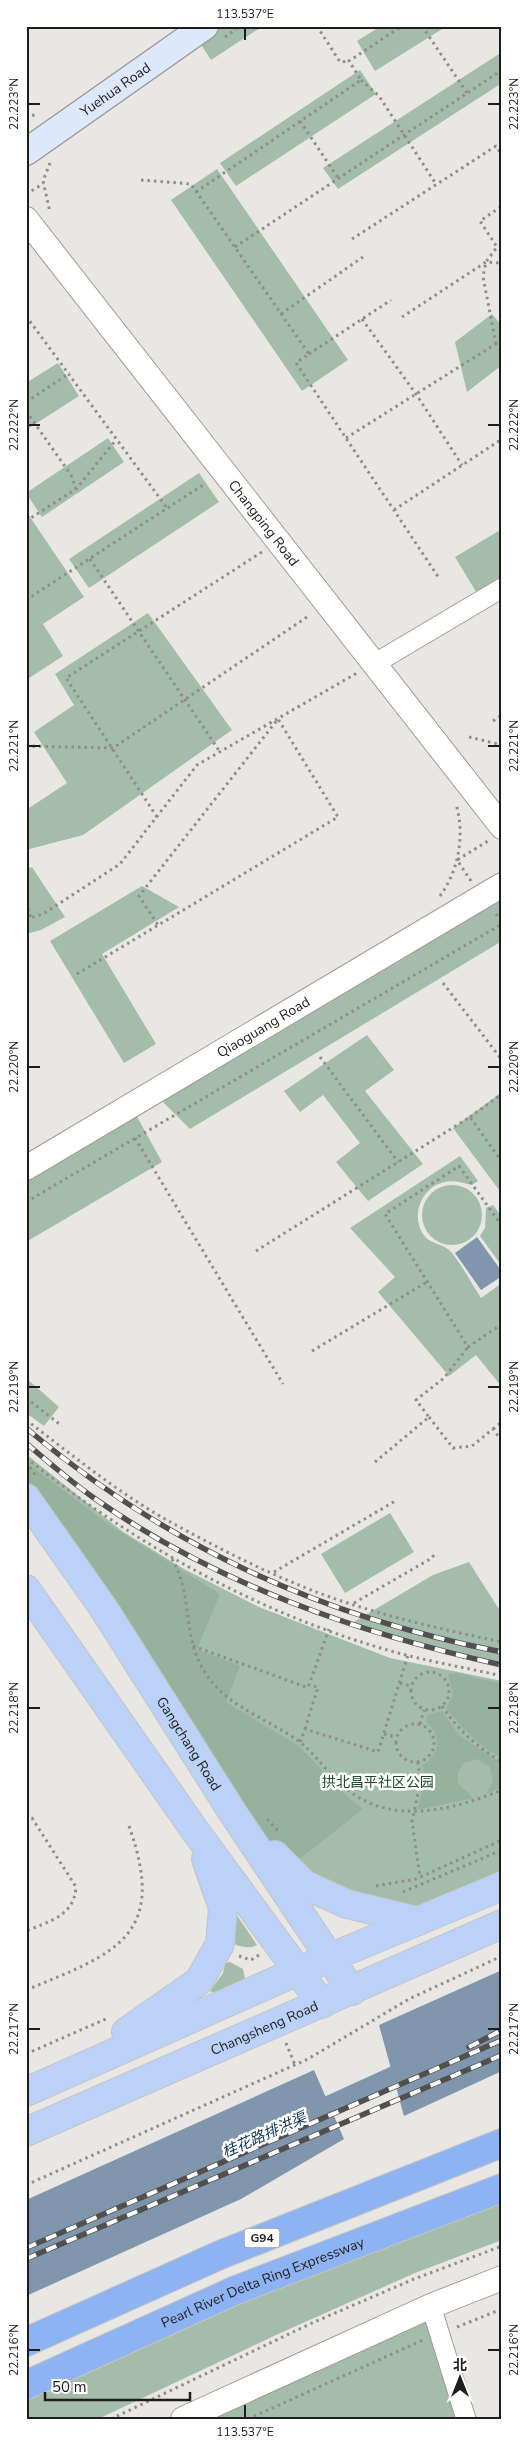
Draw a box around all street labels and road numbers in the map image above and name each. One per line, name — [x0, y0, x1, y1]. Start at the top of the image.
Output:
street label: Yuehua Road — [75, 58, 154, 121]
street label: Changping Road — [224, 476, 304, 570]
street label: Qiaoguang Road — [213, 992, 313, 1062]
street label: Gangchang Road — [152, 1693, 226, 1794]
street label: Changsheng Road — [208, 1996, 321, 2060]
road number: G94 — [244, 2228, 280, 2248]
street label: Pearl River Delta Ring Expressway — [158, 2232, 368, 2332]

